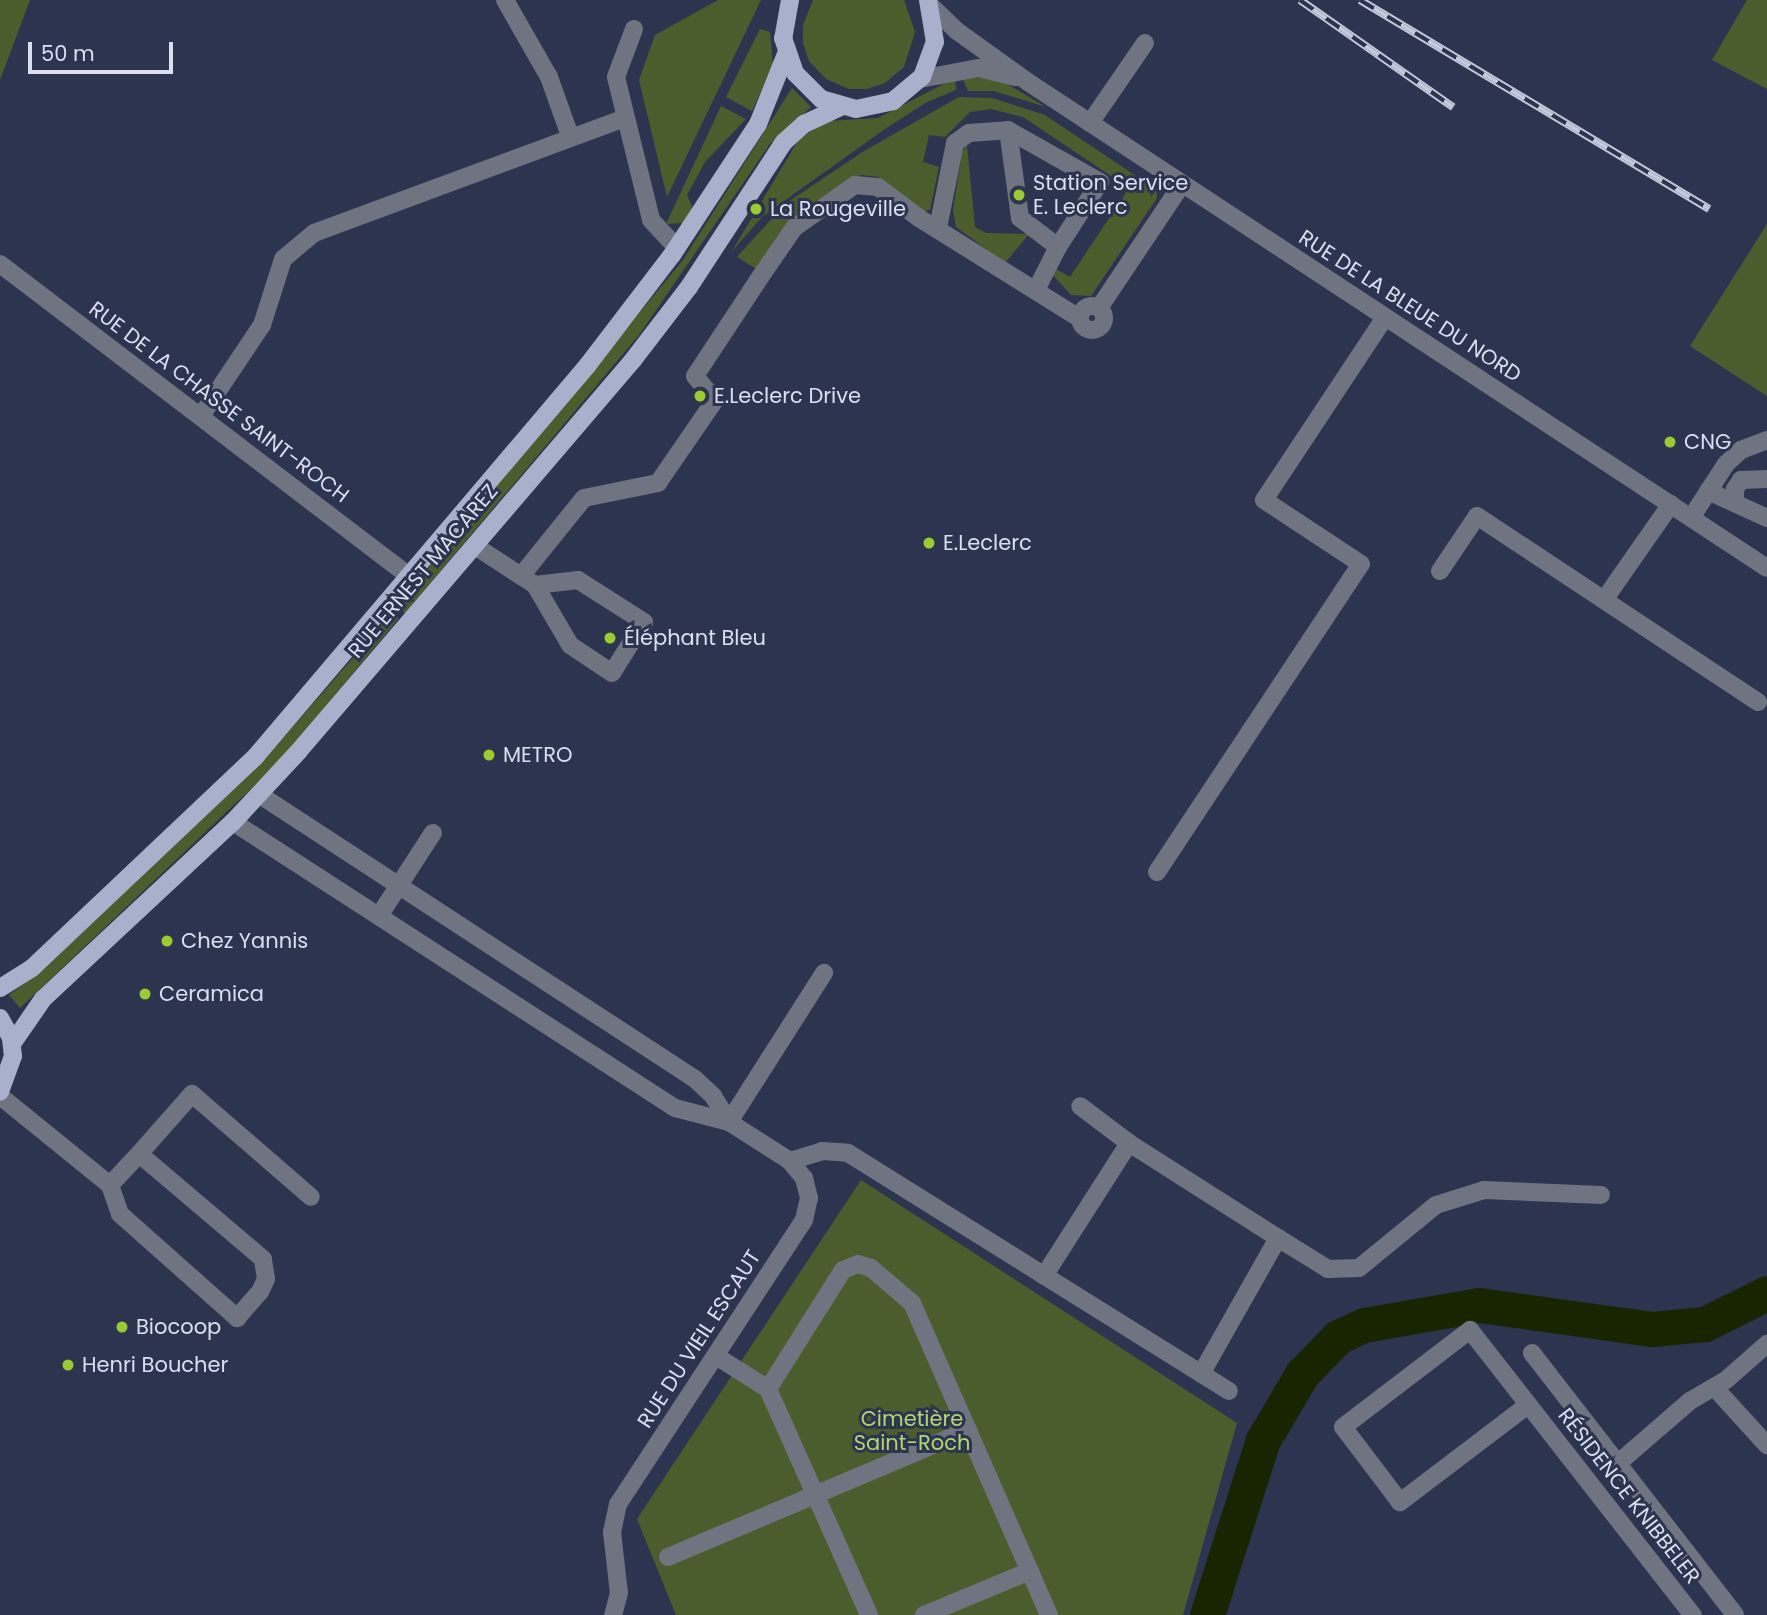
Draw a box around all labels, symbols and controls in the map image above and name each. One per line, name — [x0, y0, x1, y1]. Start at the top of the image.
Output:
scale bar — [32, 28, 177, 72]
text: 50 m — [41, 39, 95, 68]
place label: Station Service E. Leclerc — [1033, 170, 1188, 220]
marker: Station Service E. Leclerc — [1011, 187, 1027, 203]
place label: La Rougeville — [770, 196, 906, 222]
marker: La Rougeville — [748, 201, 764, 217]
street label: RUE DE LA BLEUE DU NORD — [1294, 225, 1526, 387]
street label: RUE DE LA CHASSE SAINT-ROCH — [84, 296, 354, 508]
place label: E.Leclerc Drive — [714, 383, 861, 409]
marker: E.Leclerc Drive — [692, 388, 708, 404]
place label: CNG — [1684, 429, 1731, 455]
marker: CNG — [1662, 434, 1678, 450]
street label: RUE ERNEST MACAREZ — [343, 479, 503, 663]
place label: E.Leclerc — [943, 530, 1032, 556]
marker: E.Leclerc — [921, 535, 937, 551]
place label: Éléphant Bleu — [624, 625, 766, 651]
marker: Éléphant Bleu — [602, 630, 618, 646]
place label: METRO — [503, 742, 572, 768]
marker: METRO — [481, 747, 497, 763]
place label: Chez Yannis — [181, 928, 308, 954]
marker: Chez Yannis — [159, 933, 175, 949]
place label: Ceramica — [159, 981, 264, 1007]
marker: Ceramica — [137, 986, 153, 1002]
street label: RUE DU VIEIL ESCAUT — [632, 1245, 766, 1433]
place label: Biocoop — [136, 1314, 221, 1340]
marker: Biocoop — [114, 1319, 130, 1335]
place label: Henri Boucher — [82, 1352, 228, 1378]
marker: Henri Boucher — [60, 1357, 76, 1373]
street label: RÉSIDENCE KNIBBELER — [1553, 1403, 1705, 1589]
park label: Cimetière Saint-Roch — [854, 1406, 970, 1456]

